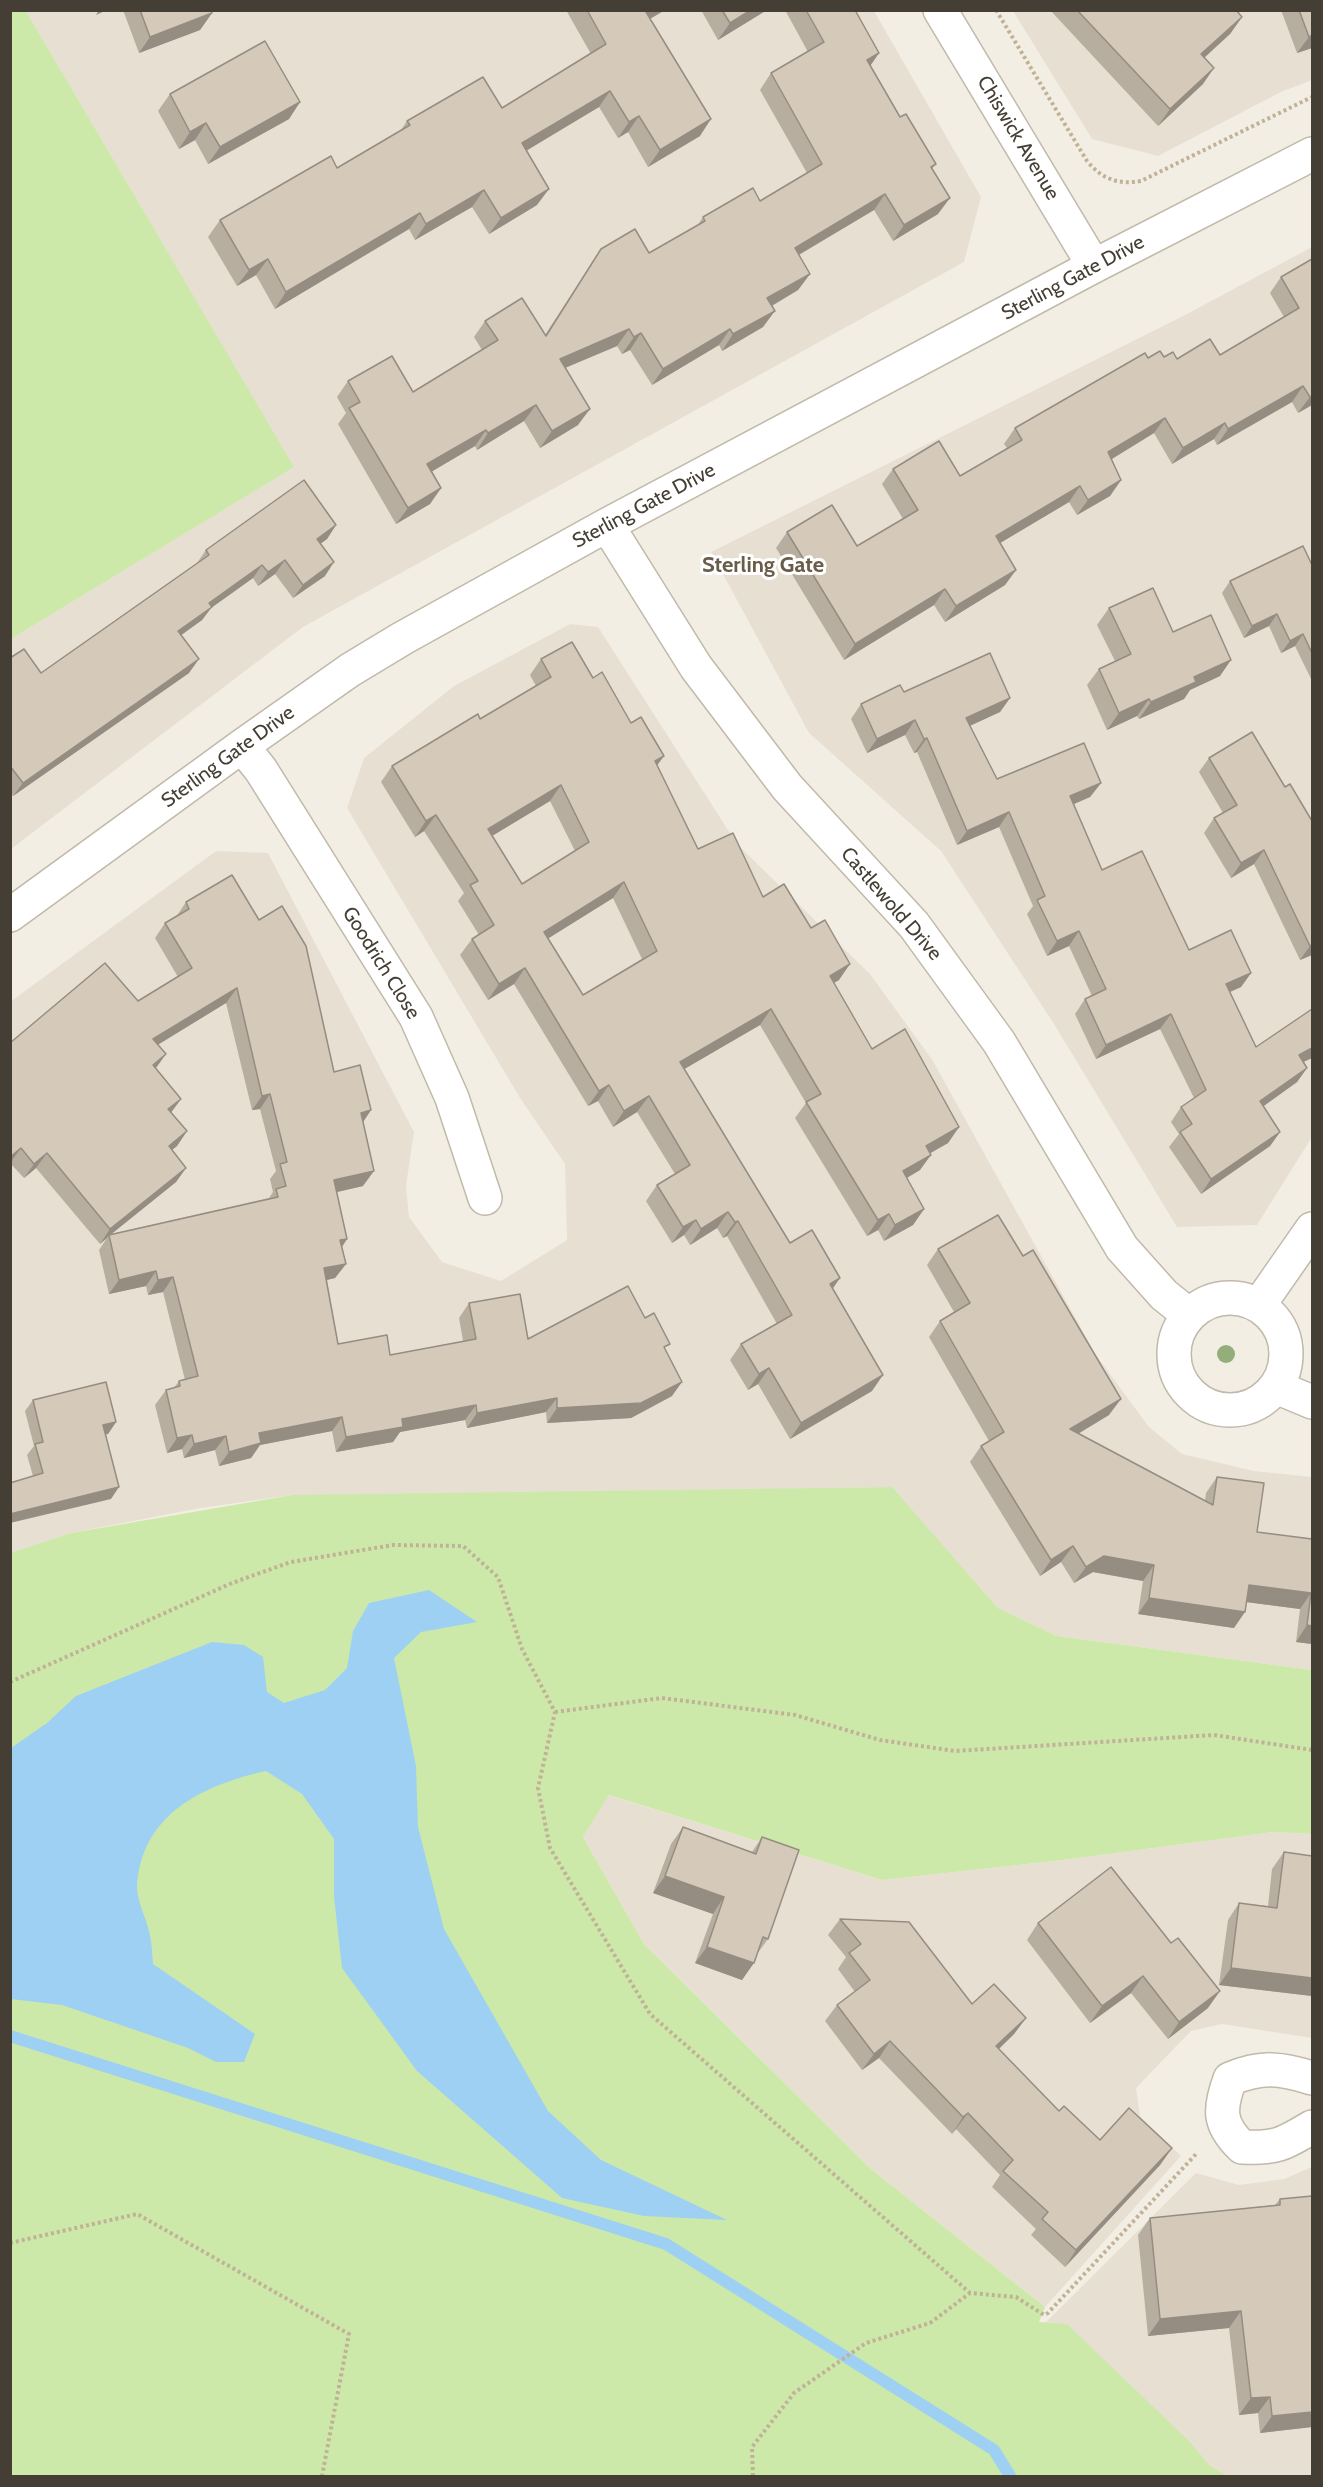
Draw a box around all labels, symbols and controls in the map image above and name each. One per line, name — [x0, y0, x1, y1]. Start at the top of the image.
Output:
street label: Chiswick Avenue — [972, 72, 1064, 204]
street label: Sterling Gate Drive — [997, 230, 1149, 326]
street label: Sterling Gate Drive — [568, 458, 720, 554]
district label: Sterling Gate — [702, 553, 824, 579]
street label: Sterling Gate Drive — [157, 701, 299, 813]
street label: Castlewold Drive — [835, 842, 947, 966]
street label: Goodrich Close — [337, 902, 425, 1024]

